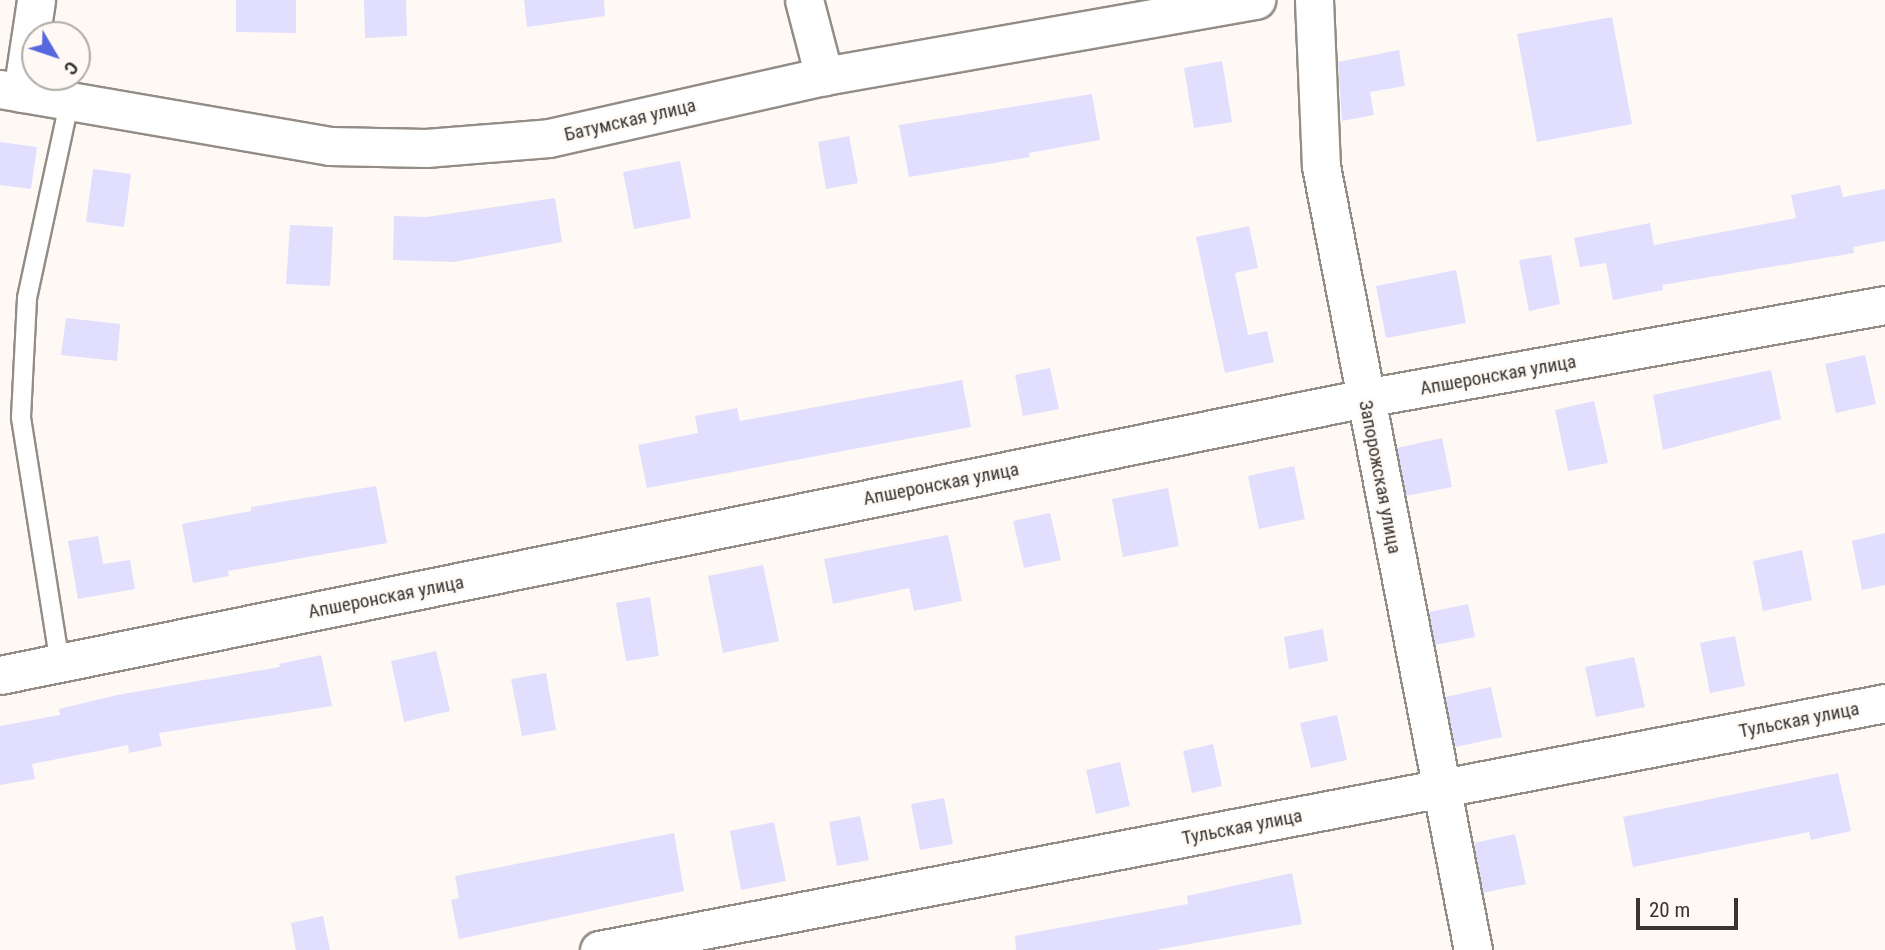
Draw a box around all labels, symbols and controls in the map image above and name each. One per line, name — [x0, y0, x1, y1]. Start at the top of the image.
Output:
north arrow — [21, 21, 91, 91]
text: С — [59, 57, 84, 80]
street label: Батумская улица — [562, 94, 698, 146]
street label: Апшеронская улица — [1418, 350, 1578, 400]
street label: Запорожская улица — [1354, 398, 1406, 556]
street label: Апшеронская улица — [861, 458, 1021, 510]
street label: Апшеронская улица — [306, 571, 466, 623]
street label: Тульская улица — [1737, 697, 1861, 743]
street label: Тульская улица — [1180, 804, 1304, 850]
scale bar — [1640, 884, 1742, 928]
text: 20 m — [1649, 898, 1690, 922]

